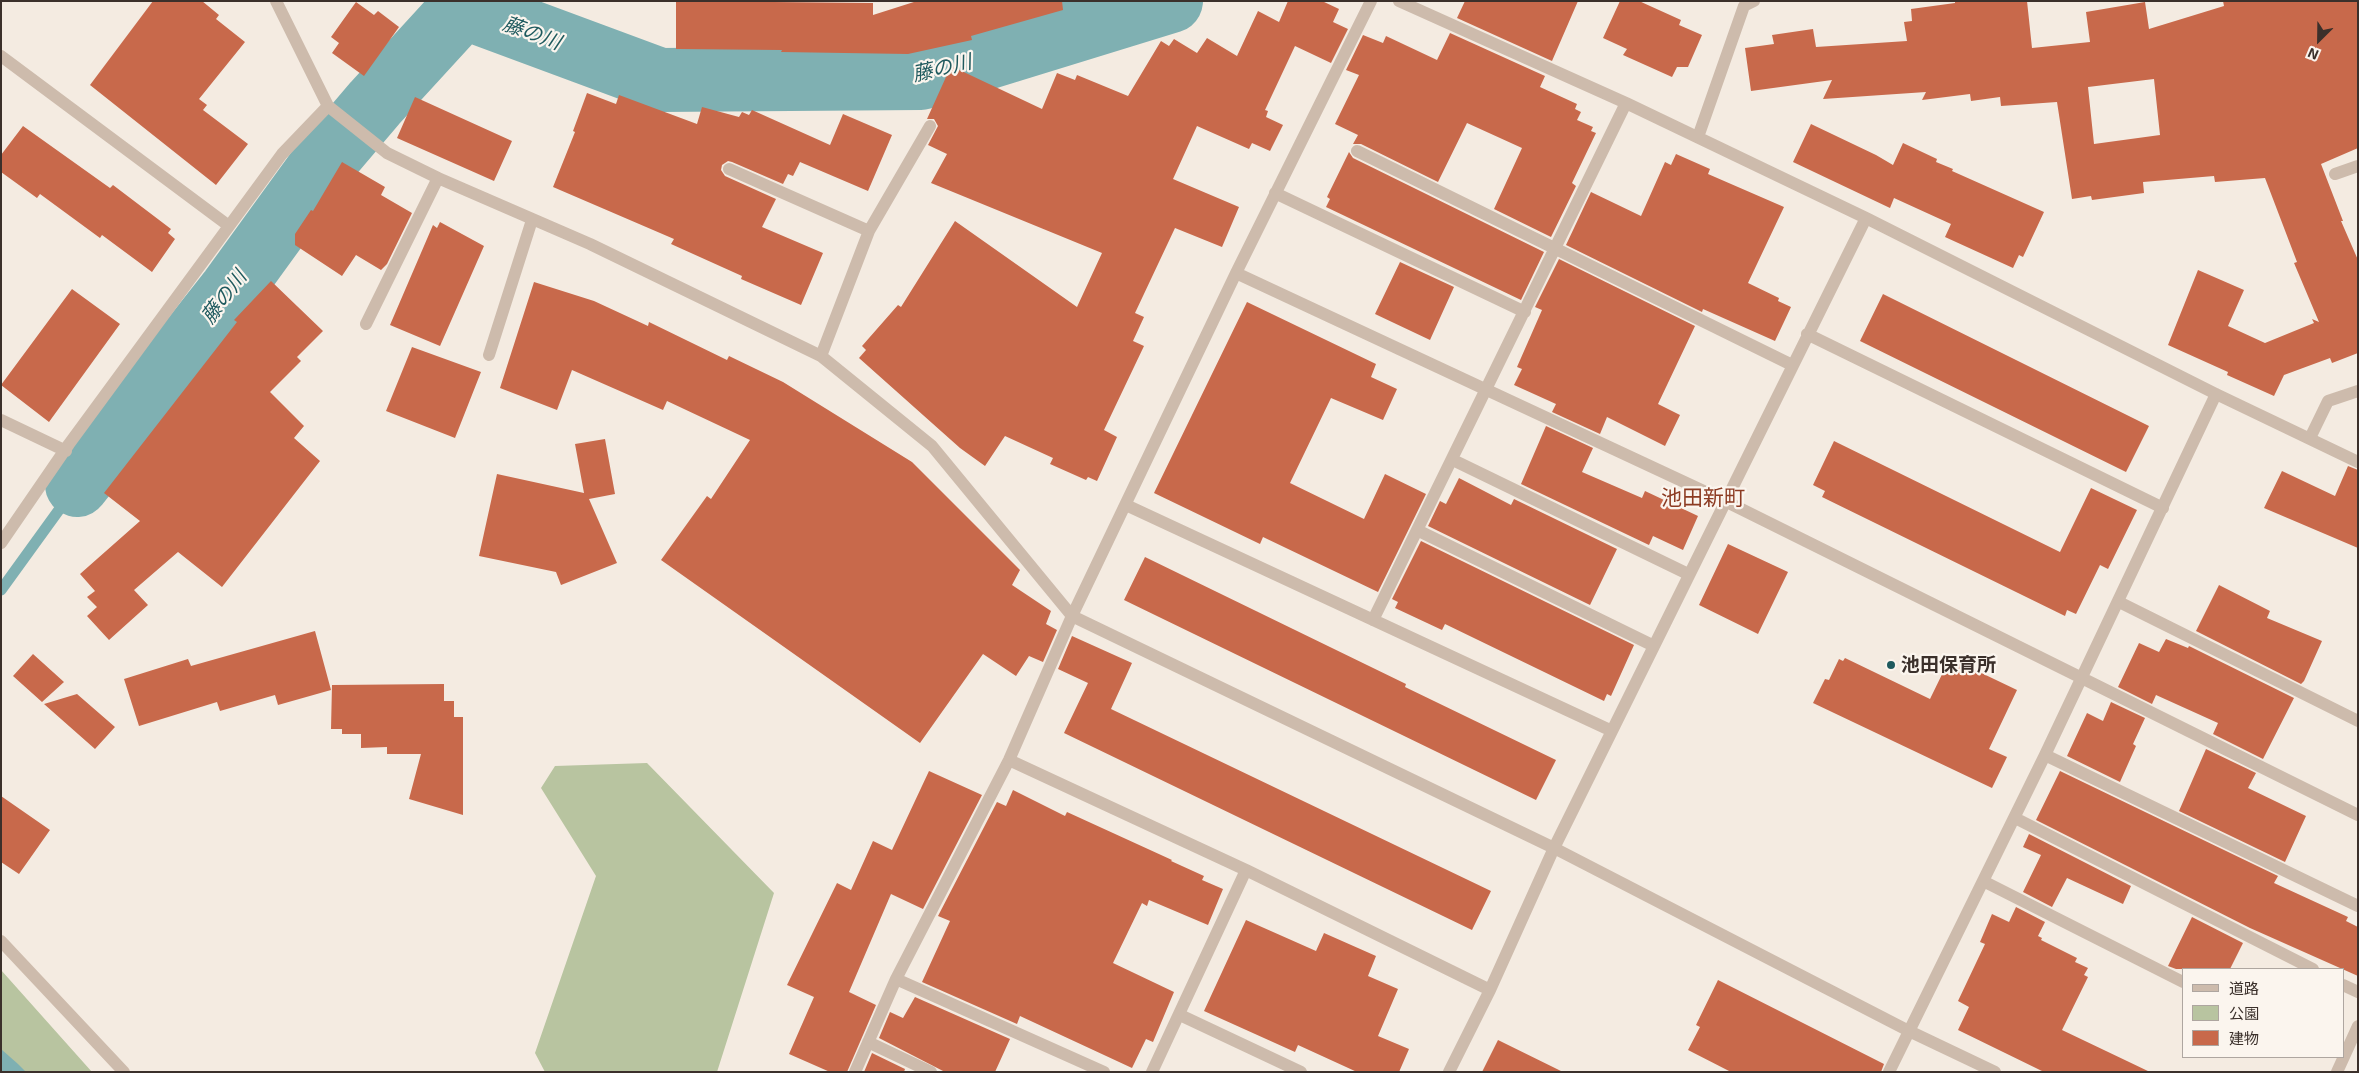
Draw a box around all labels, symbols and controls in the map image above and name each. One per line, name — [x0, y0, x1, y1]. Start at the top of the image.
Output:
water label: 藤の川 — [500, 11, 564, 55]
north arrow — [2294, 15, 2344, 65]
text: N — [2305, 44, 2321, 64]
water label: 藤の川 — [910, 50, 974, 86]
water label: 藤の川 — [196, 266, 252, 328]
district label: 池田新町 — [1661, 485, 1745, 511]
place label: 池田保育所 — [1901, 654, 1996, 676]
marker: 池田保育所 — [1885, 659, 1897, 671]
legend — [2182, 968, 2344, 1058]
text: 道路 — [2229, 979, 2259, 997]
text: 公園 — [2229, 1004, 2259, 1022]
text: 建物 — [2229, 1029, 2259, 1047]

